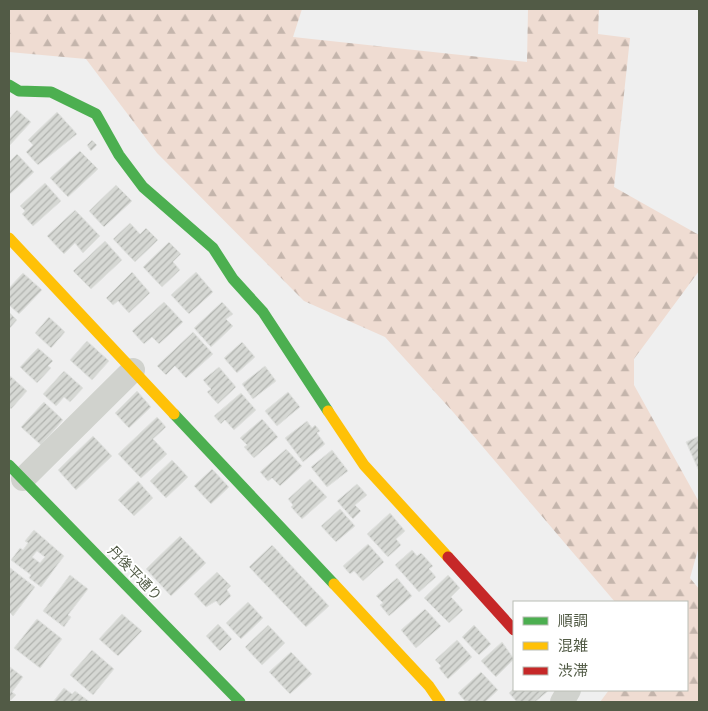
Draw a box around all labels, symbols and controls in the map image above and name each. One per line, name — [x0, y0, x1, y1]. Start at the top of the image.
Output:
street label: 丹後平通り — [105, 542, 165, 604]
legend — [513, 601, 688, 691]
text: 順調 — [558, 612, 588, 629]
text: 混雑 — [558, 637, 588, 654]
text: 渋滞 — [558, 662, 588, 679]

